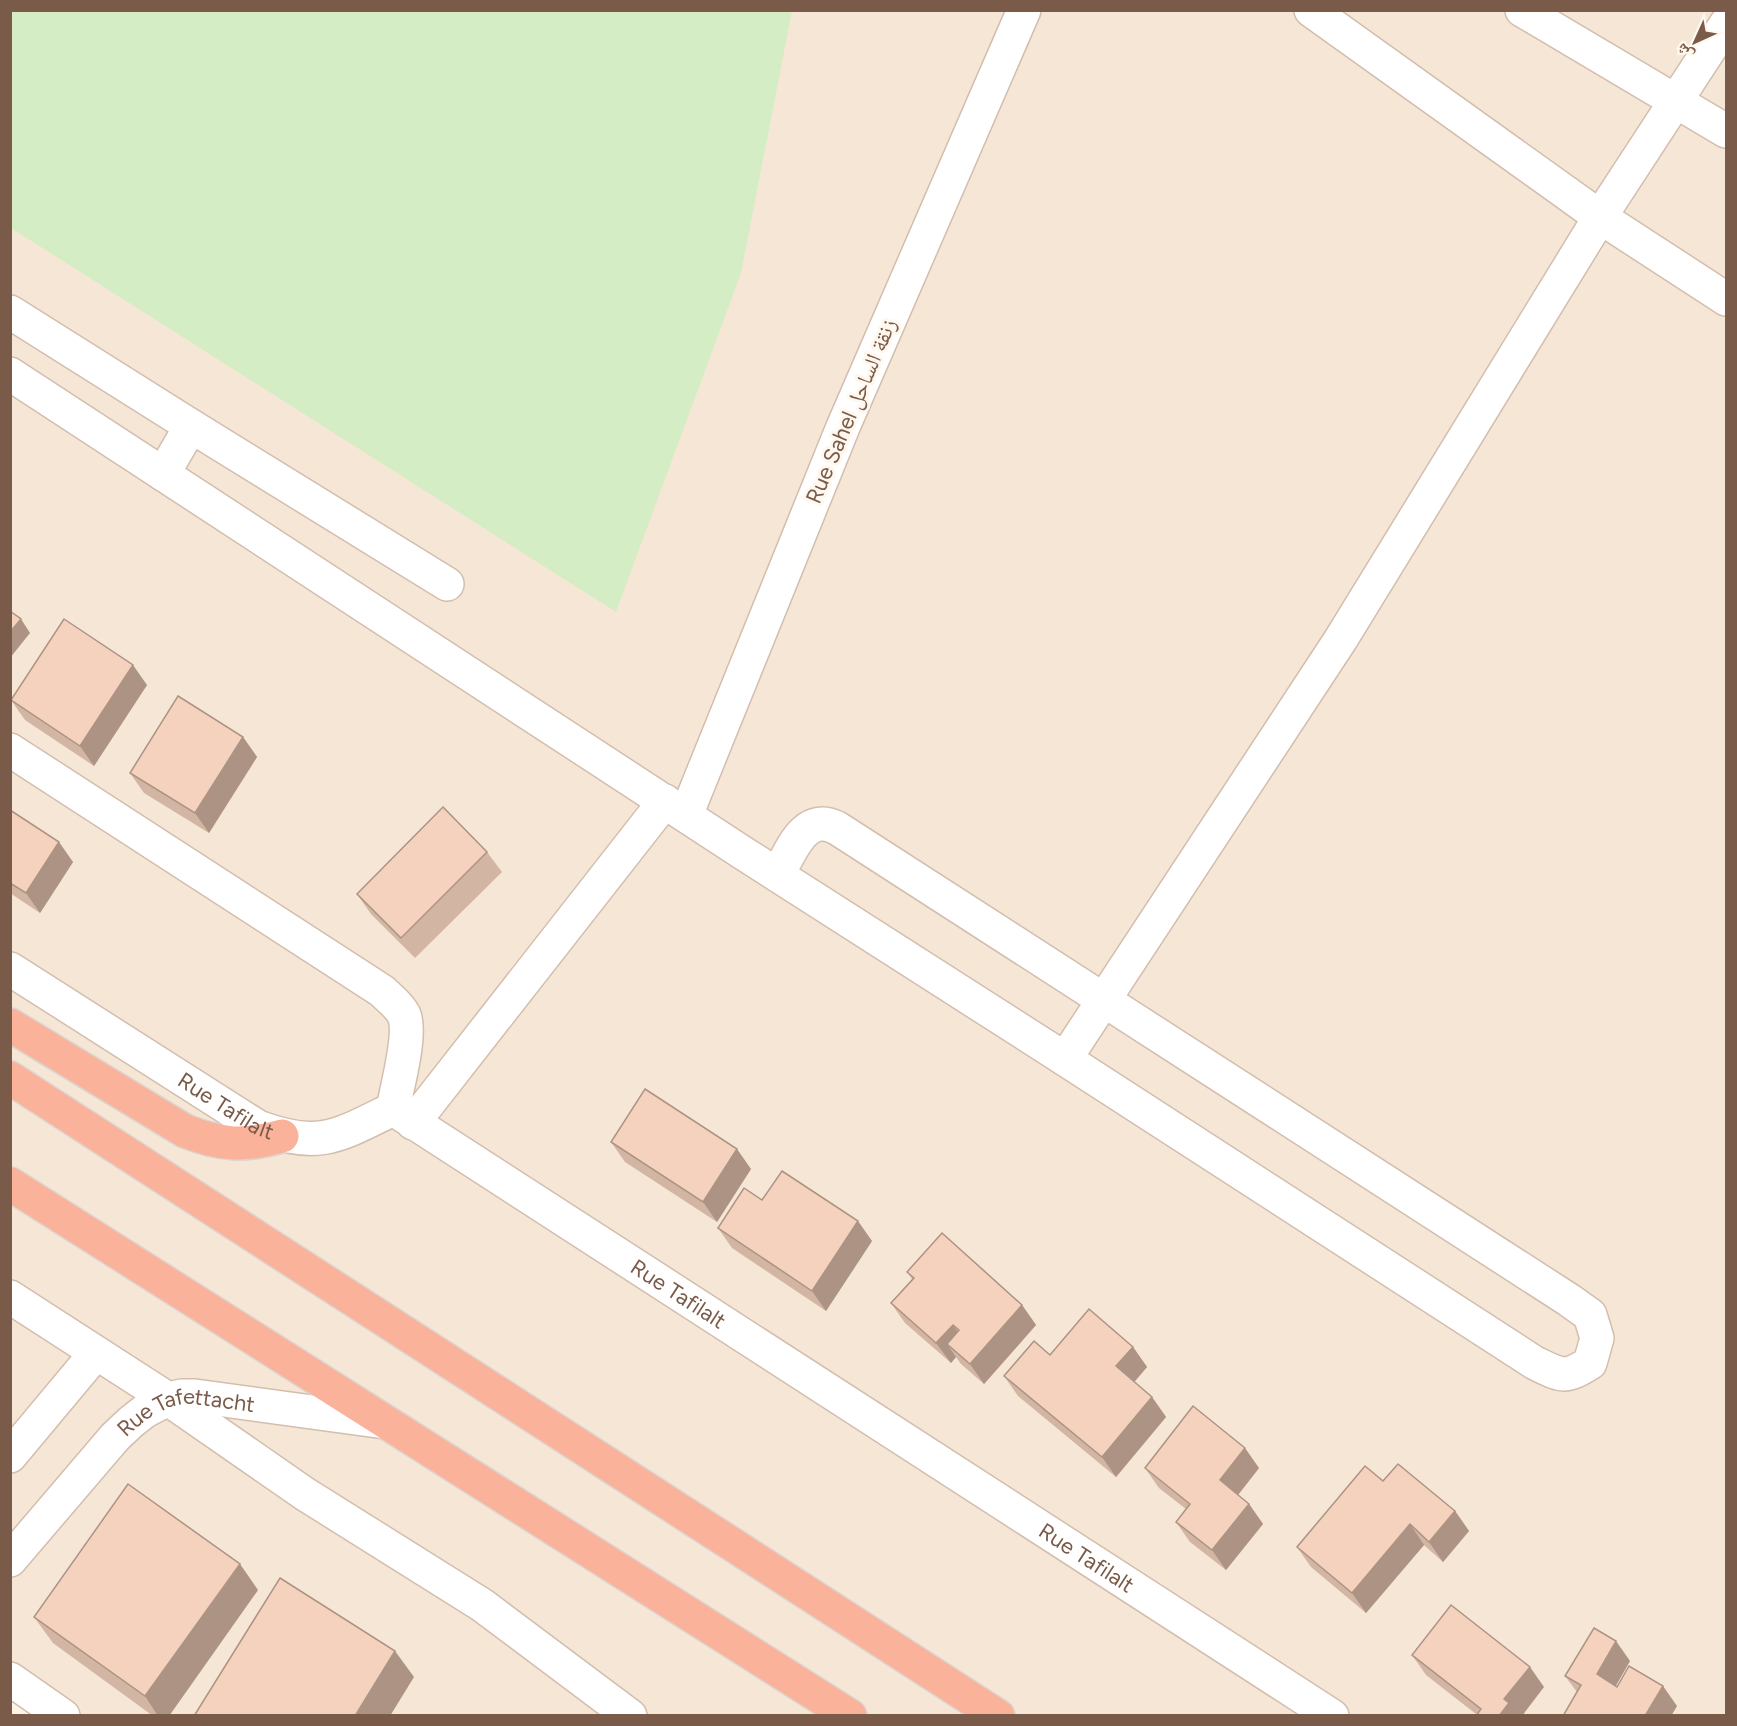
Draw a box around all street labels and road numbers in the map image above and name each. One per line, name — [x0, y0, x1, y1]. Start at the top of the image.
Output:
street label: Rue Sahel زنقة الساحل — [800, 314, 902, 508]
street label: Rue Tafilalt — [173, 1066, 277, 1145]
street label: Rue Tafilalt — [626, 1253, 731, 1334]
street label: Rue Tafettacht — [111, 1382, 257, 1442]
street label: Rue Tafilalt — [1034, 1517, 1139, 1598]

